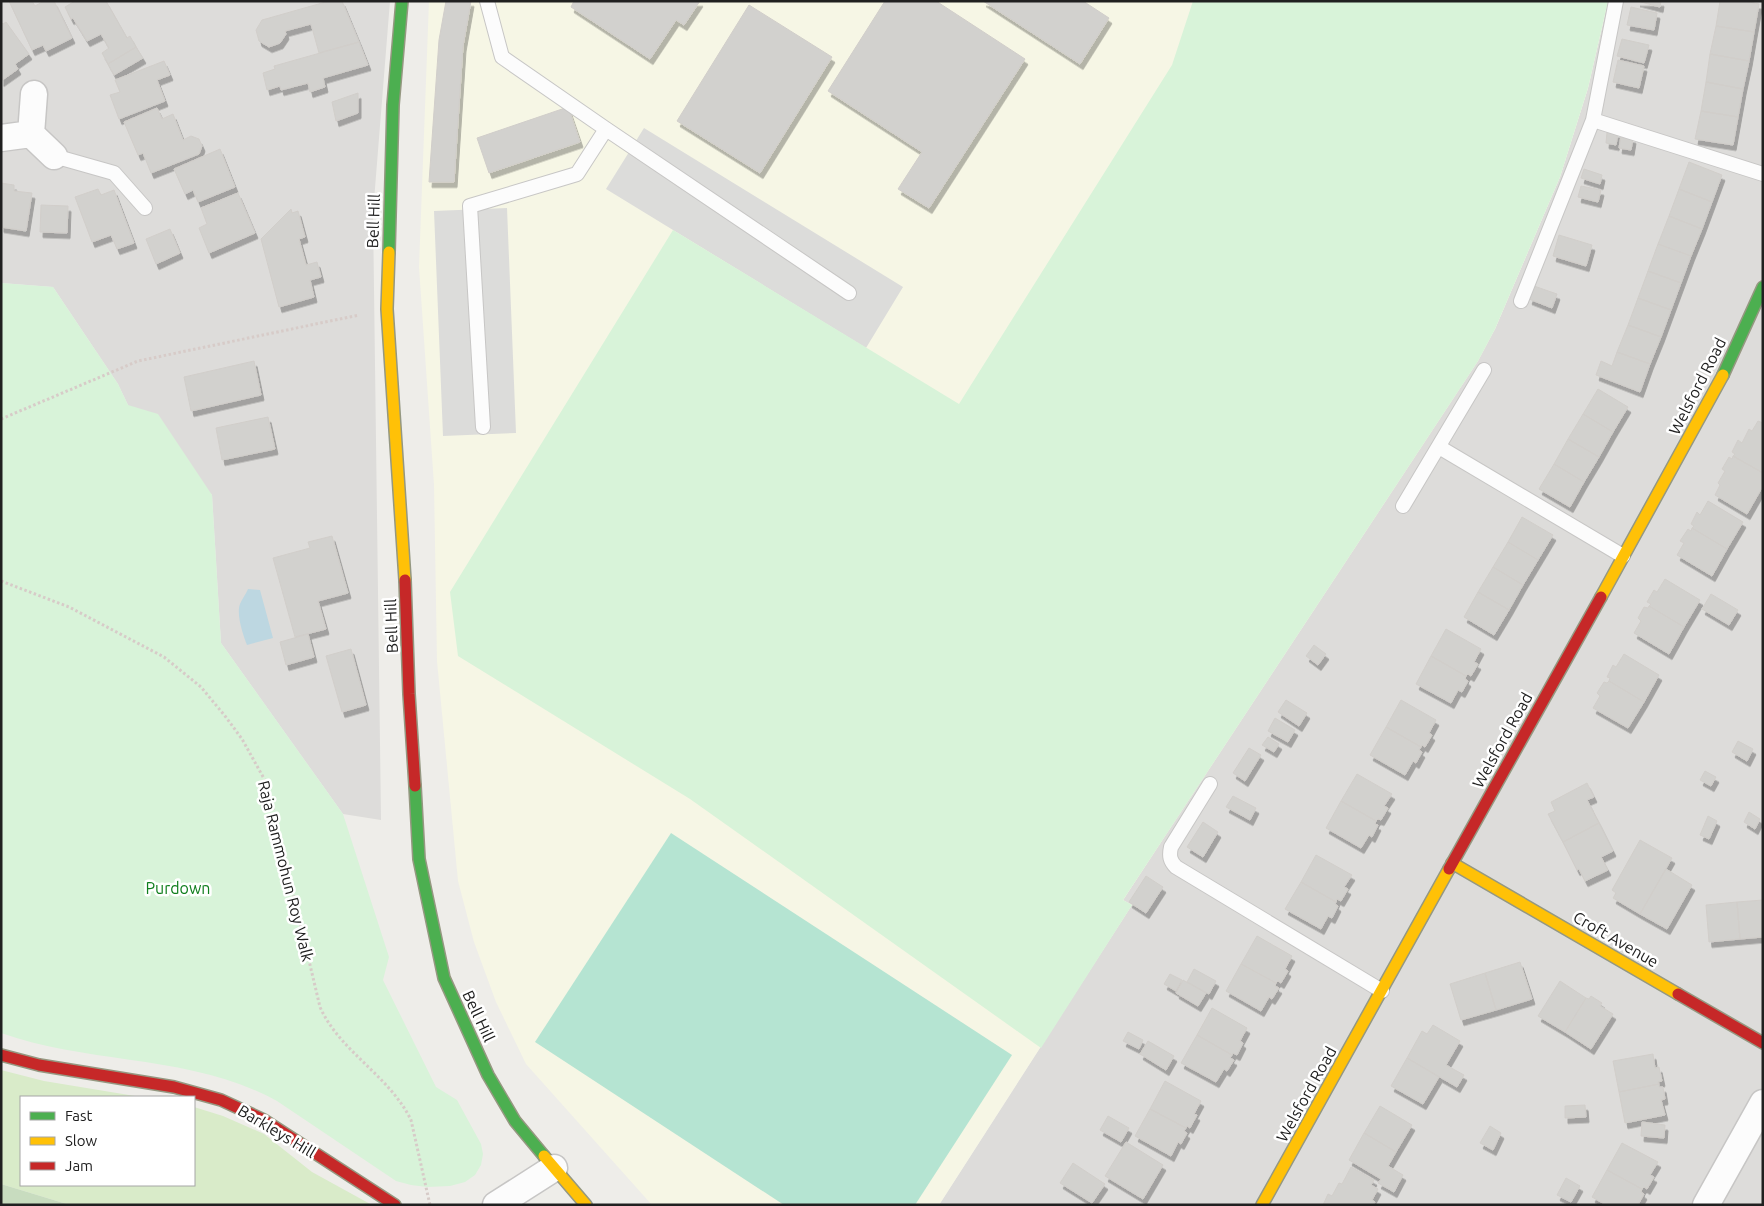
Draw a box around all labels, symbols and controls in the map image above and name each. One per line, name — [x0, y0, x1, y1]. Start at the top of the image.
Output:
street label: Bell Hill — [363, 193, 383, 249]
street label: Welsford Road — [1665, 335, 1729, 437]
street label: Bell Hill — [381, 598, 401, 654]
street label: Welsford Road — [1468, 689, 1536, 791]
street label: Raja Rammohun Roy Walk — [255, 779, 317, 963]
park label: Purdown — [145, 879, 211, 897]
street label: Croft Avenue — [1570, 907, 1662, 971]
street label: Bell Hill — [459, 988, 499, 1044]
street label: Welsford Road — [1272, 1043, 1340, 1145]
legend — [20, 1096, 195, 1186]
street label: Barkleys Hill — [235, 1101, 319, 1161]
text: Fast — [65, 1107, 93, 1124]
text: Slow — [65, 1132, 98, 1149]
text: Jam — [65, 1157, 93, 1174]

